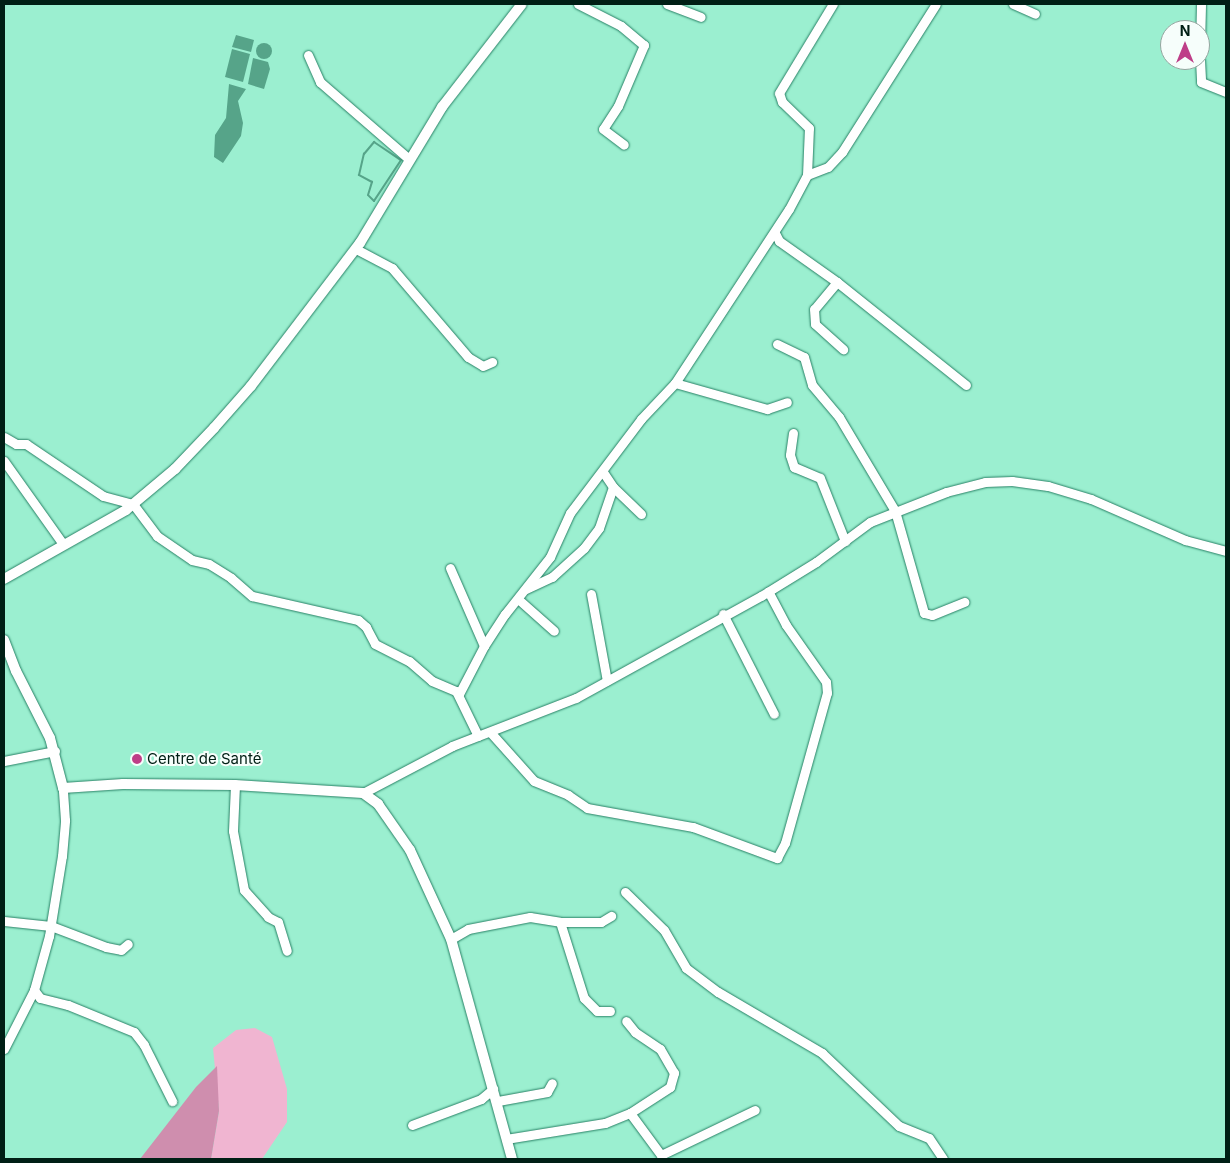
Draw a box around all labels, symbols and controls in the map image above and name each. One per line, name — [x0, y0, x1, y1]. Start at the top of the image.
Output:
north arrow — [1160, 20, 1210, 70]
text: N — [1180, 22, 1190, 39]
place label: Centre de Santé — [147, 750, 261, 768]
marker: Centre de Santé — [131, 753, 143, 765]

